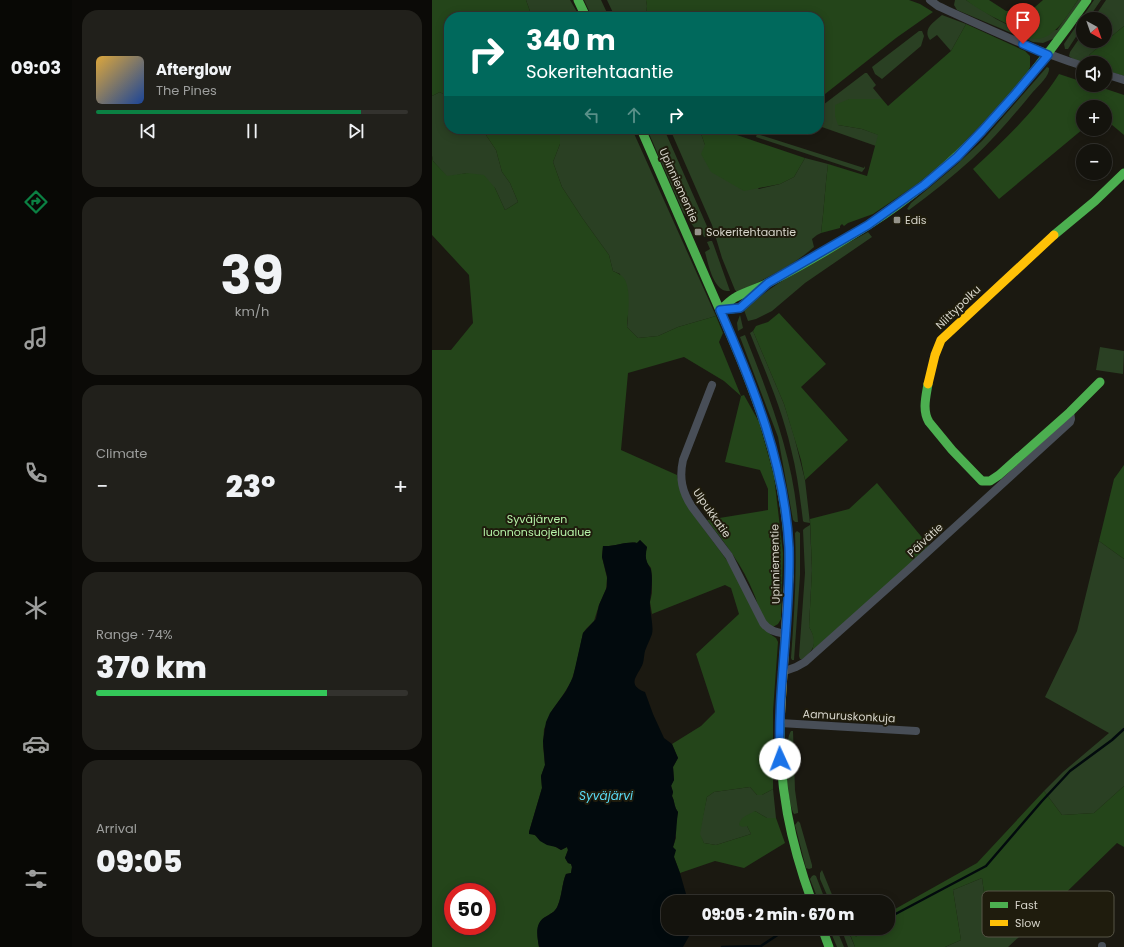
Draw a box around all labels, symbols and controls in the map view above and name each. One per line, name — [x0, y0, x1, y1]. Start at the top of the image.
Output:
pin — [1006, 3, 1040, 44]
icon: arrive — [1012, 9, 1034, 31]
north arrow — [1076, 12, 1112, 48]
map controls — [1076, 12, 1112, 180]
text: 340 m — [526, 21, 616, 60]
icon: right — [460, 28, 512, 80]
text: 09:03 — [11, 55, 61, 80]
button: sound — [1076, 56, 1112, 92]
text: Afterglow — [156, 59, 231, 80]
text: Sokeritehtaantie — [526, 59, 673, 84]
text: The Pines — [156, 81, 217, 100]
button: + — [1076, 100, 1112, 136]
icon: left — [581, 104, 603, 126]
icon: ahead — [623, 104, 645, 126]
icon: right — [665, 104, 687, 126]
icon: previous — [137, 120, 159, 142]
icon: pause — [241, 120, 263, 142]
icon: next — [345, 120, 367, 142]
button: − — [1076, 144, 1112, 180]
street label: Upinniementie — [655, 145, 703, 225]
icon: directions — [22, 188, 50, 216]
place label: Edis — [905, 212, 927, 228]
marker: Edis — [892, 215, 902, 225]
place label: Sokeritehtaantie — [706, 224, 796, 240]
marker: Sokeritehtaantie — [693, 227, 703, 237]
text: 39 — [220, 239, 284, 312]
street label: Niittypolku — [932, 281, 984, 333]
text: km/h — [235, 302, 269, 321]
icon: music — [22, 324, 50, 352]
text: Climate — [96, 444, 147, 463]
icon: phone — [22, 459, 50, 487]
text: 23° — [226, 465, 275, 508]
text: − — [96, 471, 108, 502]
text: + — [393, 471, 408, 502]
street label: Ulpukkatie — [689, 485, 735, 541]
park label: Syväjärven luonnonsuojelualue — [483, 511, 591, 540]
street label: Päivätie — [904, 519, 947, 561]
street label: Upinniementie — [766, 524, 784, 604]
icon: climate — [22, 594, 50, 622]
text: Range · 74% — [96, 625, 173, 644]
text: 370 km — [96, 646, 207, 689]
street label: Aamuruskonkuja — [802, 706, 896, 726]
icon: car — [22, 730, 50, 758]
position arrow — [759, 738, 801, 780]
water label: Syväjärvi — [579, 787, 634, 804]
text: Arrival — [96, 819, 137, 838]
text: 09:05 — [96, 840, 182, 883]
icon: filters — [22, 865, 50, 893]
speed limit sign: 50 — [444, 883, 496, 935]
legend — [982, 891, 1114, 937]
text: Fast — [1015, 897, 1038, 913]
text: 09:05 · 2 min · 670 m — [702, 904, 854, 925]
text: Slow — [1015, 915, 1040, 931]

